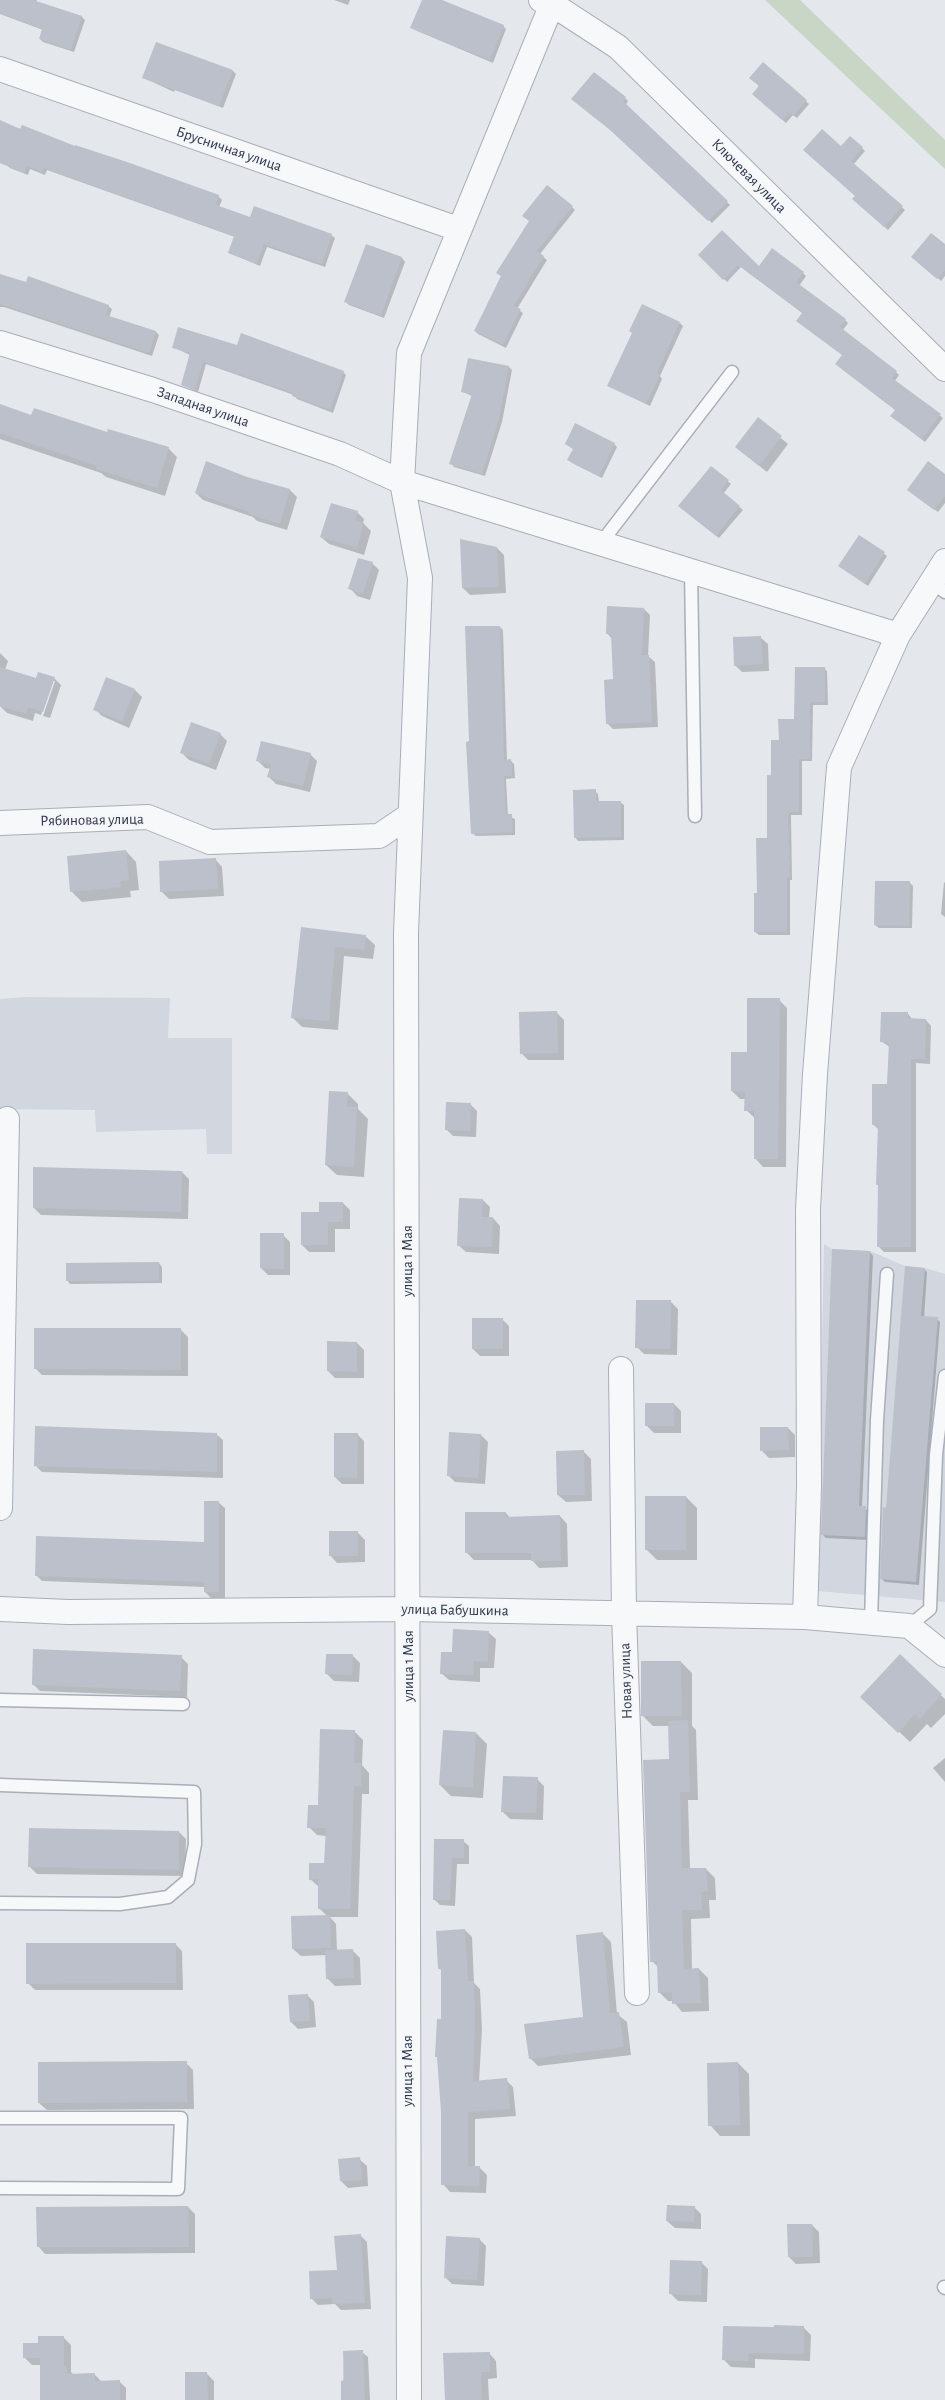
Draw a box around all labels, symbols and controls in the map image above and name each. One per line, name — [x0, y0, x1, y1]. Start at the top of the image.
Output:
street label: Брусничная улица — [174, 122, 284, 176]
street label: Ключевая улица — [708, 135, 790, 217]
street label: Западная улица — [154, 383, 252, 431]
street label: Рябиновая улица — [40, 810, 144, 830]
street label: улица 1 Мая — [398, 1225, 416, 1297]
street label: улица Бабушкина — [401, 1600, 509, 1620]
street label: улица 1 Мая — [399, 1630, 417, 1702]
street label: Новая улица — [616, 1643, 636, 1719]
street label: улица 1 Мая — [398, 2035, 416, 2107]

